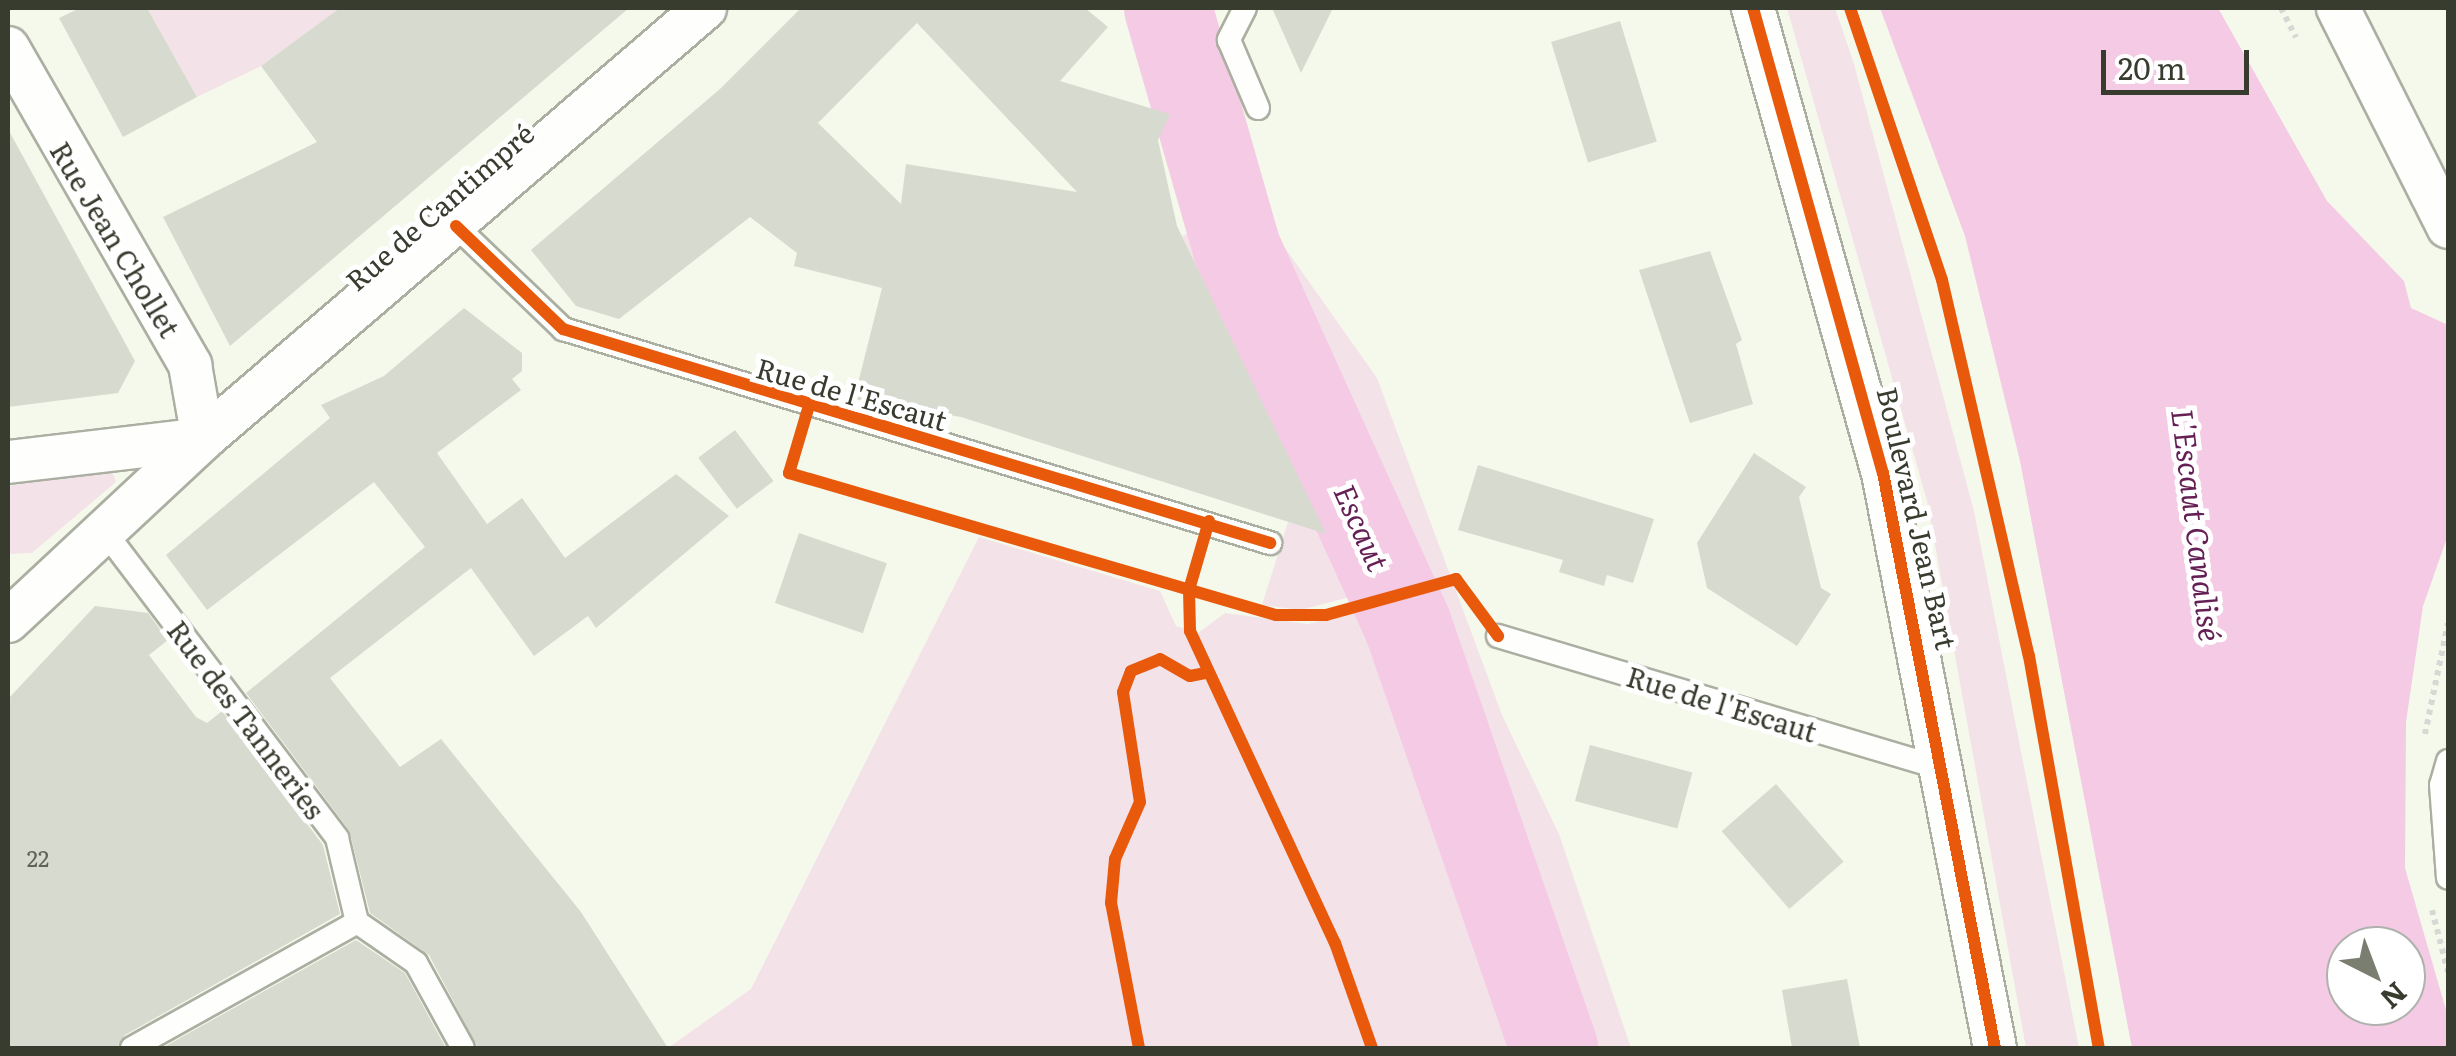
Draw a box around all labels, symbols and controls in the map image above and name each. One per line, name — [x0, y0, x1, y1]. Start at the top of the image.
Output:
scale bar — [2106, 30, 2254, 92]
text: 20 m — [2118, 45, 2186, 89]
street label: Rue de Cantimpré — [338, 115, 540, 297]
street label: Rue Jean Chollet — [44, 135, 188, 343]
street label: Rue de l'Escaut — [753, 350, 951, 436]
street label: Boulevard Jean Bart — [1871, 384, 1965, 652]
water label: L'Escaut Canalisé — [2166, 407, 2230, 643]
water label: Escaut — [1328, 478, 1398, 576]
street label: Rue des Tanneries — [161, 613, 333, 825]
street label: Rue de l'Escaut — [1623, 658, 1821, 748]
house number: 22 — [27, 845, 49, 871]
north arrow — [2326, 926, 2426, 1026]
text: N — [2372, 973, 2418, 1020]

